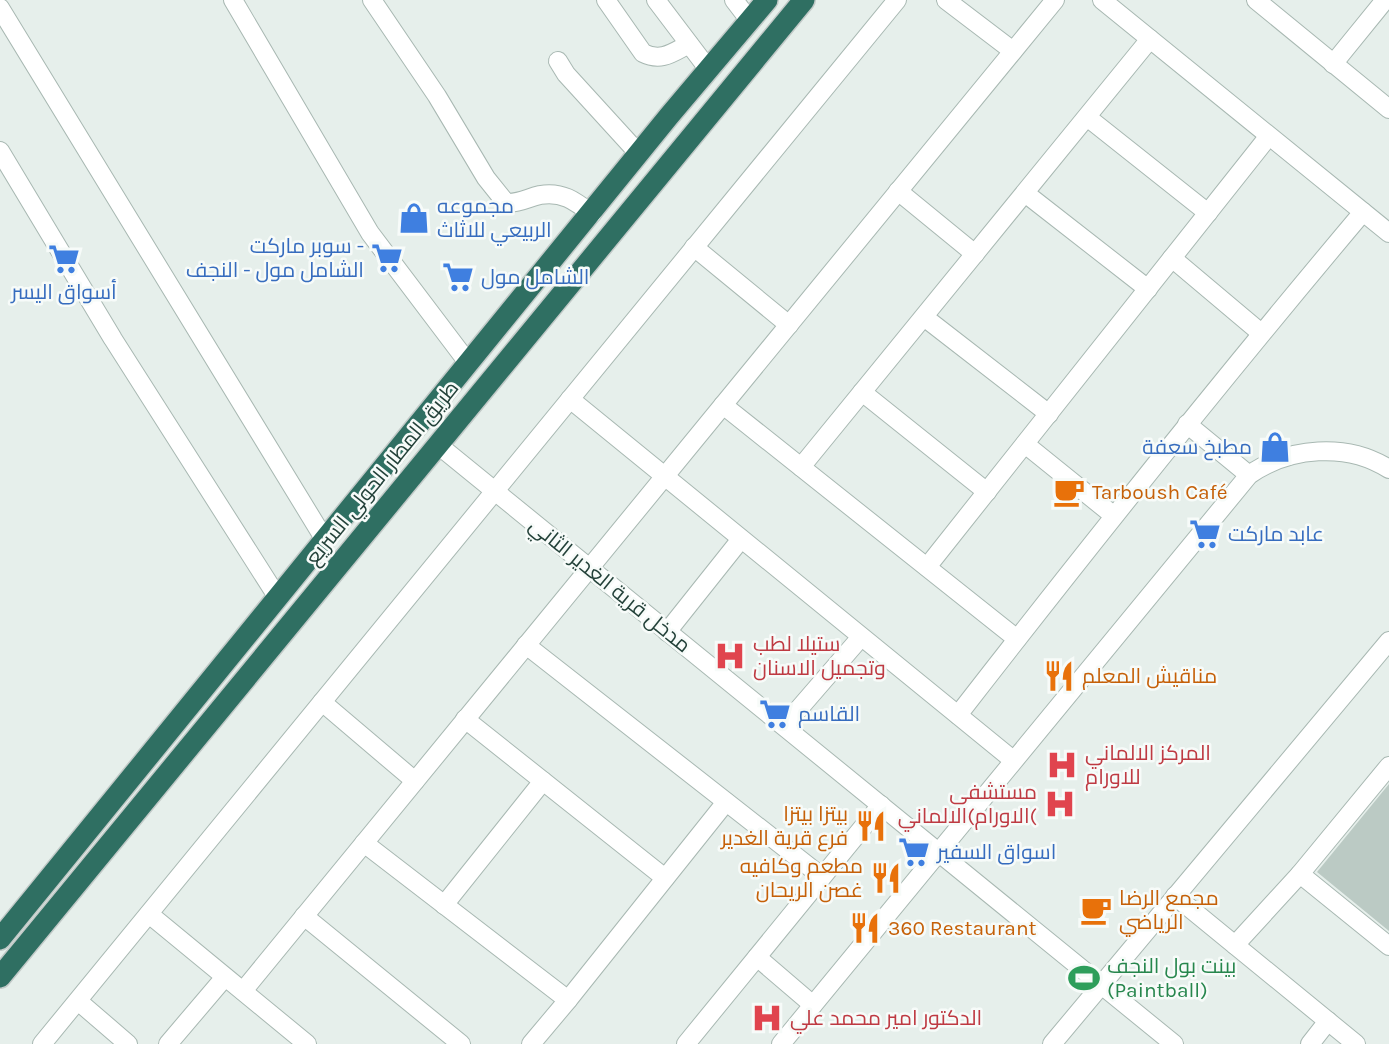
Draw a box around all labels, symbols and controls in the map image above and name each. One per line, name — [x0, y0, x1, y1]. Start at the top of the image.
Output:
place label: مجموعه الربيعي للاثاث — [437, 194, 552, 246]
shop icon: مجموعه الربيعي للاثاث — [397, 201, 431, 235]
place label: سوبر ماركت - الشامل مول - النجف — [186, 234, 364, 283]
supermarket icon: سوبر ماركت - الشامل مول - النجف — [370, 241, 404, 275]
supermarket icon: أسواق اليسر — [47, 242, 81, 276]
supermarket icon: الشامل مول — [441, 260, 475, 294]
place label: الشامل مول — [481, 265, 589, 290]
place label: أسواق اليسر — [10, 279, 117, 305]
street label: طريق المطار الحولي السريع — [300, 376, 467, 572]
shop icon: مطبخ سعفة — [1258, 430, 1292, 464]
place label: مطبخ سعفة — [1142, 435, 1252, 461]
cafe icon: Tarboush Café — [1052, 475, 1086, 509]
place label: Tarboush Café — [1092, 480, 1228, 504]
street label: مدخل قرية الغدير الثاني — [522, 513, 695, 660]
supermarket icon: عابد ماركت — [1188, 517, 1222, 551]
place label: عابد ماركت — [1228, 522, 1324, 546]
place label: ستيلا لطب وتجميل الاسنان — [753, 632, 886, 681]
hospital icon: ستيلا لطب وتجميل الاسنان — [713, 639, 747, 673]
restaurant icon: مناقيش المعلم — [1042, 659, 1076, 693]
place label: مناقيش المعلم — [1082, 664, 1217, 690]
supermarket icon: القاسم — [758, 697, 792, 731]
place label: القاسم — [798, 702, 860, 728]
place label: المركز الالماني للاورام — [1085, 741, 1211, 791]
hospital icon: المركز الالماني للاورام — [1045, 748, 1079, 782]
place label: مستشفى الاورام)الالماني( — [898, 780, 1037, 832]
hospital icon: مستشفى الاورام)الالماني( — [1043, 787, 1077, 821]
place label: بيتزا بيتزا فرع قرية الغدير — [720, 802, 848, 852]
restaurant icon: بيتزا بيتزا فرع قرية الغدير — [854, 809, 888, 843]
supermarket icon: اسواق السفير — [897, 835, 931, 869]
place label: اسواق السفير — [936, 840, 1056, 865]
place label: مطعم وكافيه غصن الريحان — [740, 854, 863, 903]
restaurant icon: مطعم وكافيه غصن الريحان — [869, 861, 903, 895]
place label: مجمع الرضا الرياضي — [1119, 886, 1219, 937]
cafe icon: مجمع الرضا الرياضي — [1079, 893, 1113, 927]
restaurant icon: 360 Restaurant — [848, 911, 882, 945]
place label: 360 Restaurant — [888, 916, 1037, 940]
place label: بينت بول النجف (Paintball) — [1107, 954, 1236, 1002]
sports icon: بينت بول النجف (Paintball) — [1067, 961, 1101, 995]
hospital icon: الدكتور امير محمد علي — [750, 1001, 784, 1035]
place label: الدكتور امير محمد علي — [790, 1006, 982, 1034]

